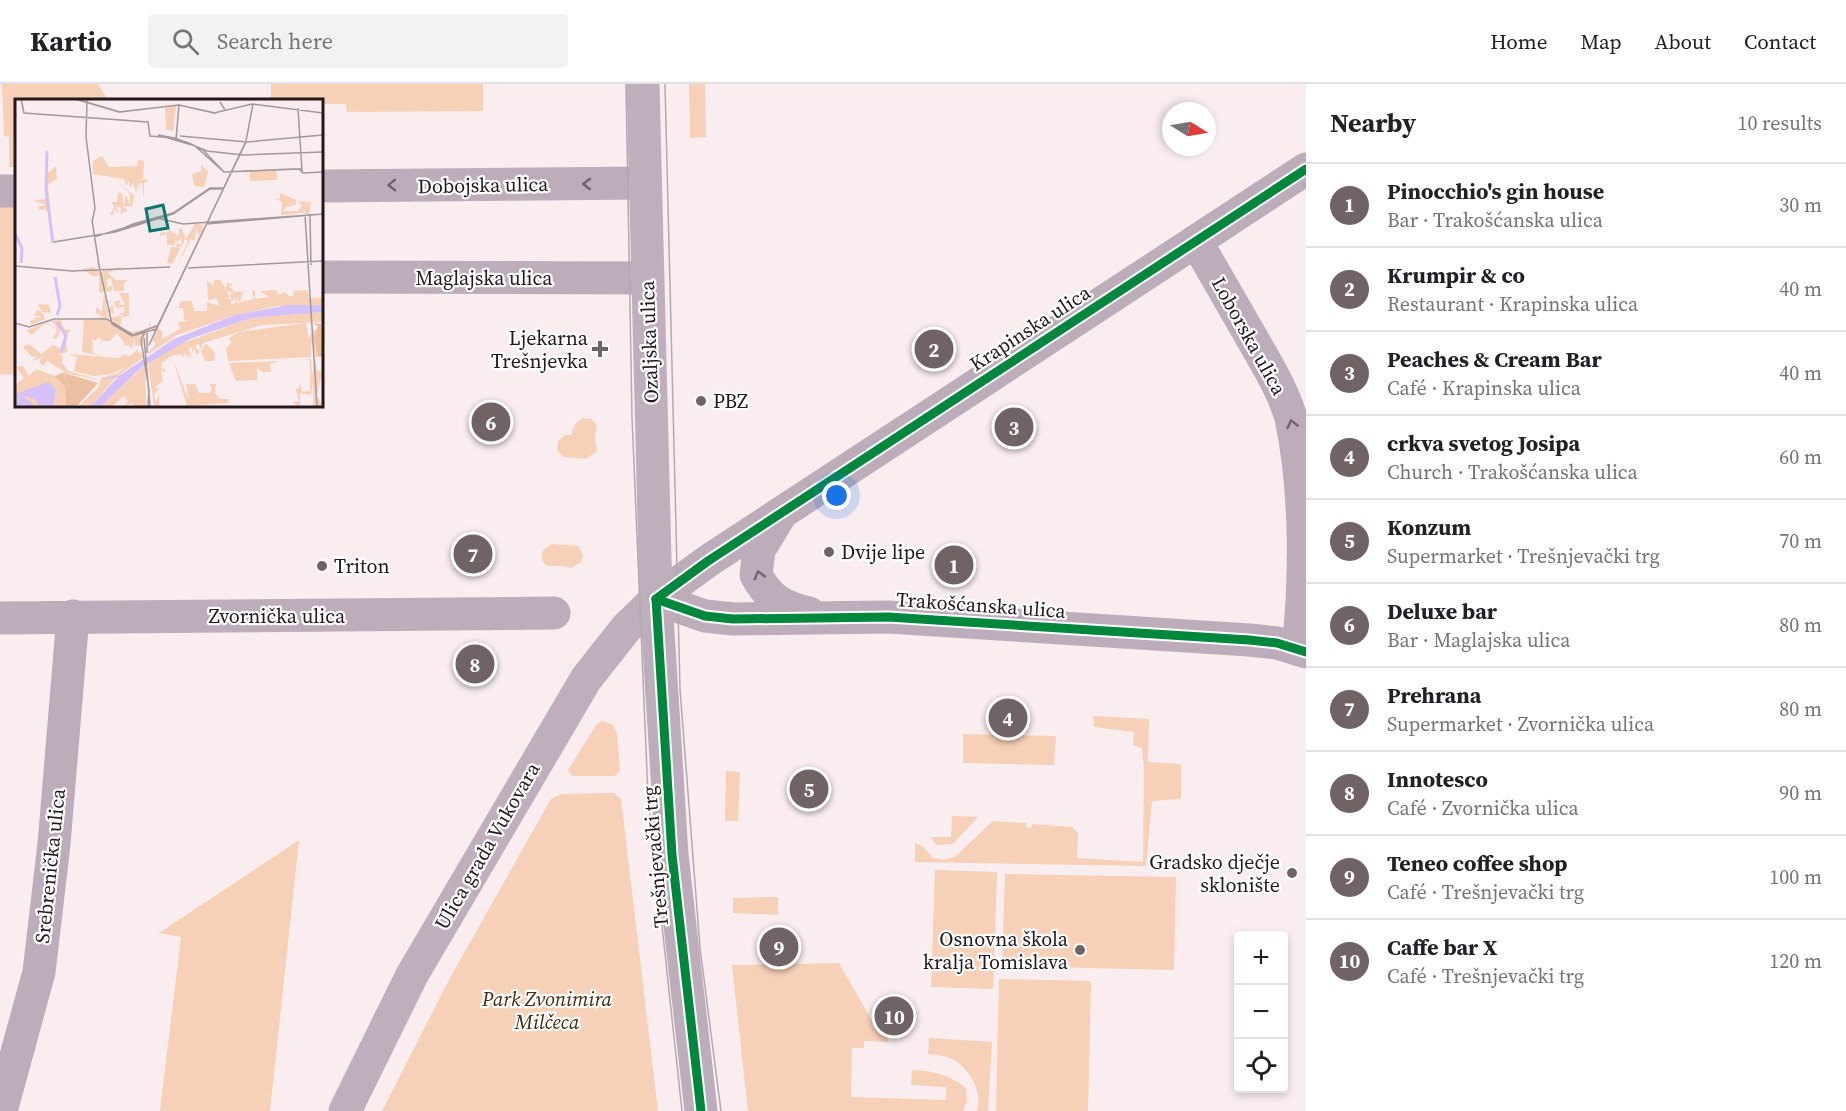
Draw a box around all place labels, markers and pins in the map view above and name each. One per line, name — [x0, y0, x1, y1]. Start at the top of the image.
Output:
place label: Ljekarna Trešnjevka — [491, 324, 589, 375]
pin: 2 — [914, 326, 954, 372]
marker: Ljekarna Trešnjevka — [593, 342, 607, 356]
place label: PBZ — [713, 387, 748, 415]
marker: PBZ — [694, 394, 708, 408]
pin: 6 — [472, 400, 510, 444]
pin: 3 — [994, 404, 1034, 450]
pin: 7 — [454, 532, 492, 576]
place label: Dvije lipe — [841, 538, 925, 566]
pin: 1 — [934, 542, 974, 588]
marker: Dvije lipe — [822, 545, 836, 559]
place label: Triton — [334, 552, 390, 580]
marker: Triton — [315, 559, 329, 573]
pin: 8 — [456, 642, 494, 686]
pin: 4 — [988, 696, 1028, 740]
pin: 5 — [790, 766, 828, 812]
place label: Gradsko dječje sklonište — [1149, 848, 1280, 899]
marker: Gradsko dječje sklonište — [1285, 866, 1299, 880]
pin: 9 — [760, 924, 798, 970]
place label: Osnovna škola kralja Tomislava — [923, 925, 1069, 976]
marker: Osnovna škola kralja Tomislava — [1073, 943, 1087, 957]
pin: 10 — [874, 994, 914, 1038]

